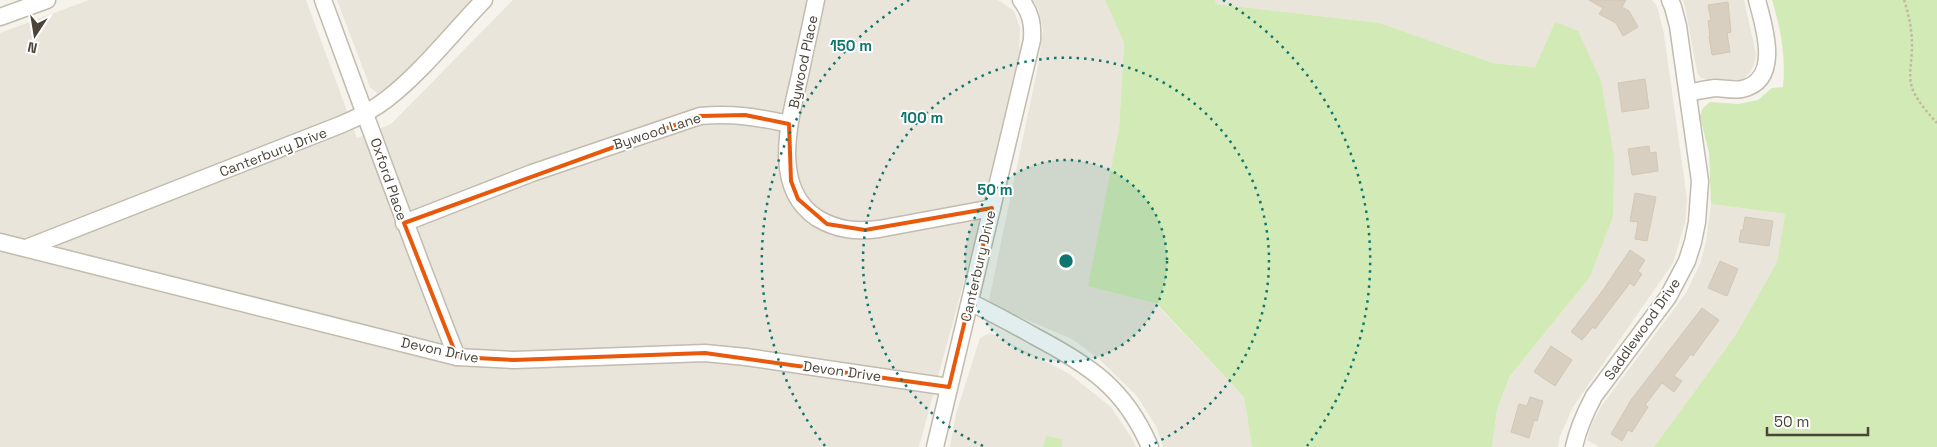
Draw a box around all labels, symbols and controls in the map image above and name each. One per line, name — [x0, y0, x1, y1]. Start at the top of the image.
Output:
north arrow — [10, 10, 60, 60]
street label: Bywood Place — [784, 14, 822, 110]
text: 150 m — [830, 36, 872, 55]
text: N — [26, 38, 39, 57]
street label: Bywood Lane — [611, 108, 703, 154]
text: 100 m — [901, 108, 943, 127]
street label: Canterbury Drive — [217, 123, 329, 181]
street label: Oxford Place — [366, 135, 412, 223]
text: 50 m — [977, 180, 1013, 199]
street label: Canterbury Drive — [956, 209, 1000, 323]
centre of rings — [1057, 252, 1075, 270]
street label: Saddlewood Drive — [1600, 274, 1684, 384]
street label: Devon Drive — [400, 333, 480, 367]
street label: Devon Drive — [802, 357, 882, 385]
scale bar — [1767, 404, 1868, 436]
text: 50 m — [1774, 412, 1809, 431]

